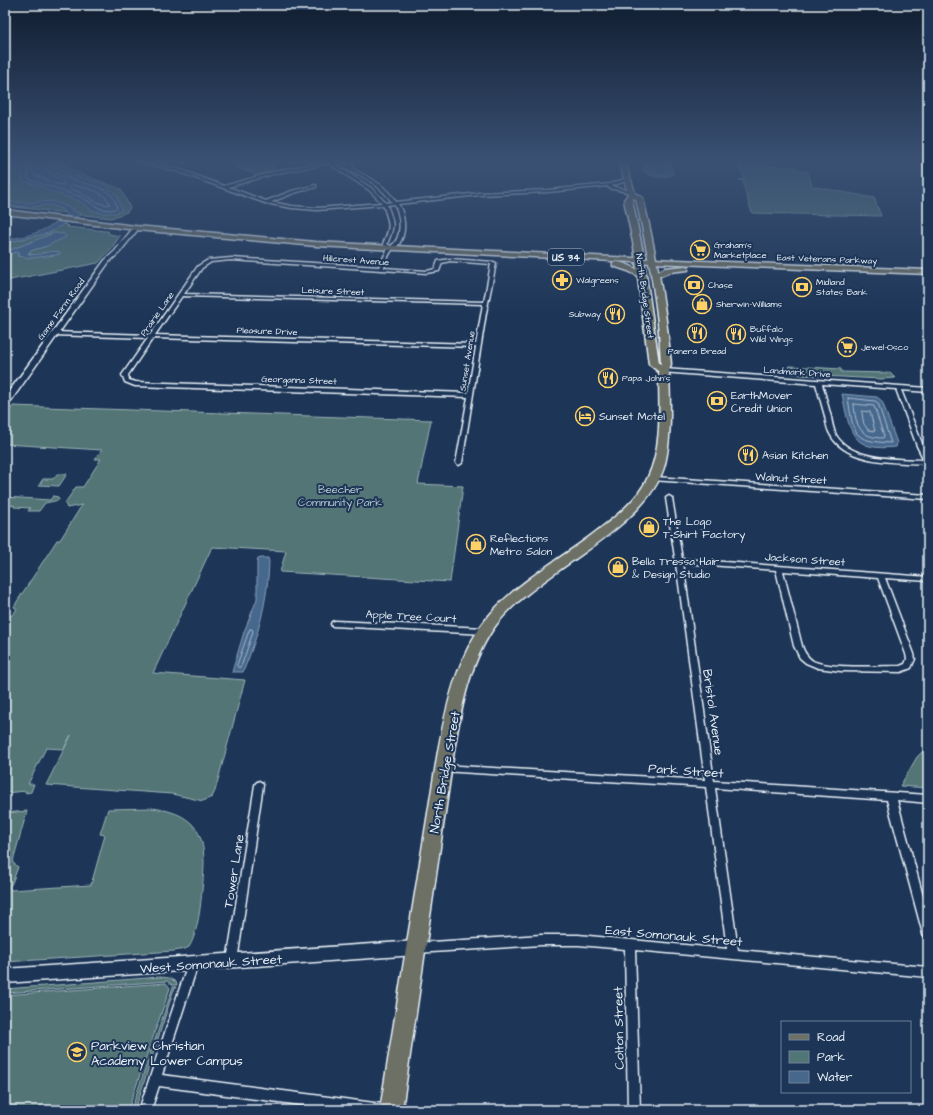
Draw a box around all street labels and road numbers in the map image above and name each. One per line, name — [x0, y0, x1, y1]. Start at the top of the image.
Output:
road number: US 34 — [548, 249, 584, 265]
street label: East Veterans Parkway — [777, 251, 877, 268]
street label: Hillcrest Avenue — [322, 252, 390, 269]
street label: North Bridge Street — [632, 253, 657, 340]
street label: Game Farm Road — [35, 275, 88, 343]
street label: Leisure Street — [301, 284, 365, 299]
street label: Prairie Lane — [137, 289, 178, 339]
street label: Pleasure Drive — [236, 324, 298, 339]
street label: Sunset Avenue — [456, 330, 479, 392]
street label: Landmark Drive — [763, 364, 831, 381]
street label: Georganna Street — [261, 373, 337, 388]
street label: Walnut Street — [755, 469, 828, 488]
street label: Jackson Street — [764, 549, 846, 570]
street label: Apple Tree Court — [365, 607, 457, 626]
street label: Bristol Avenue — [698, 668, 728, 756]
street label: North Bridge Street — [425, 709, 466, 835]
street label: Park Street — [648, 759, 725, 783]
street label: Tower Lane — [219, 833, 249, 909]
street label: East Somonauk Street — [605, 921, 744, 951]
street label: West Somonauk Street — [139, 950, 283, 978]
street label: Colton Street — [609, 986, 629, 1070]

